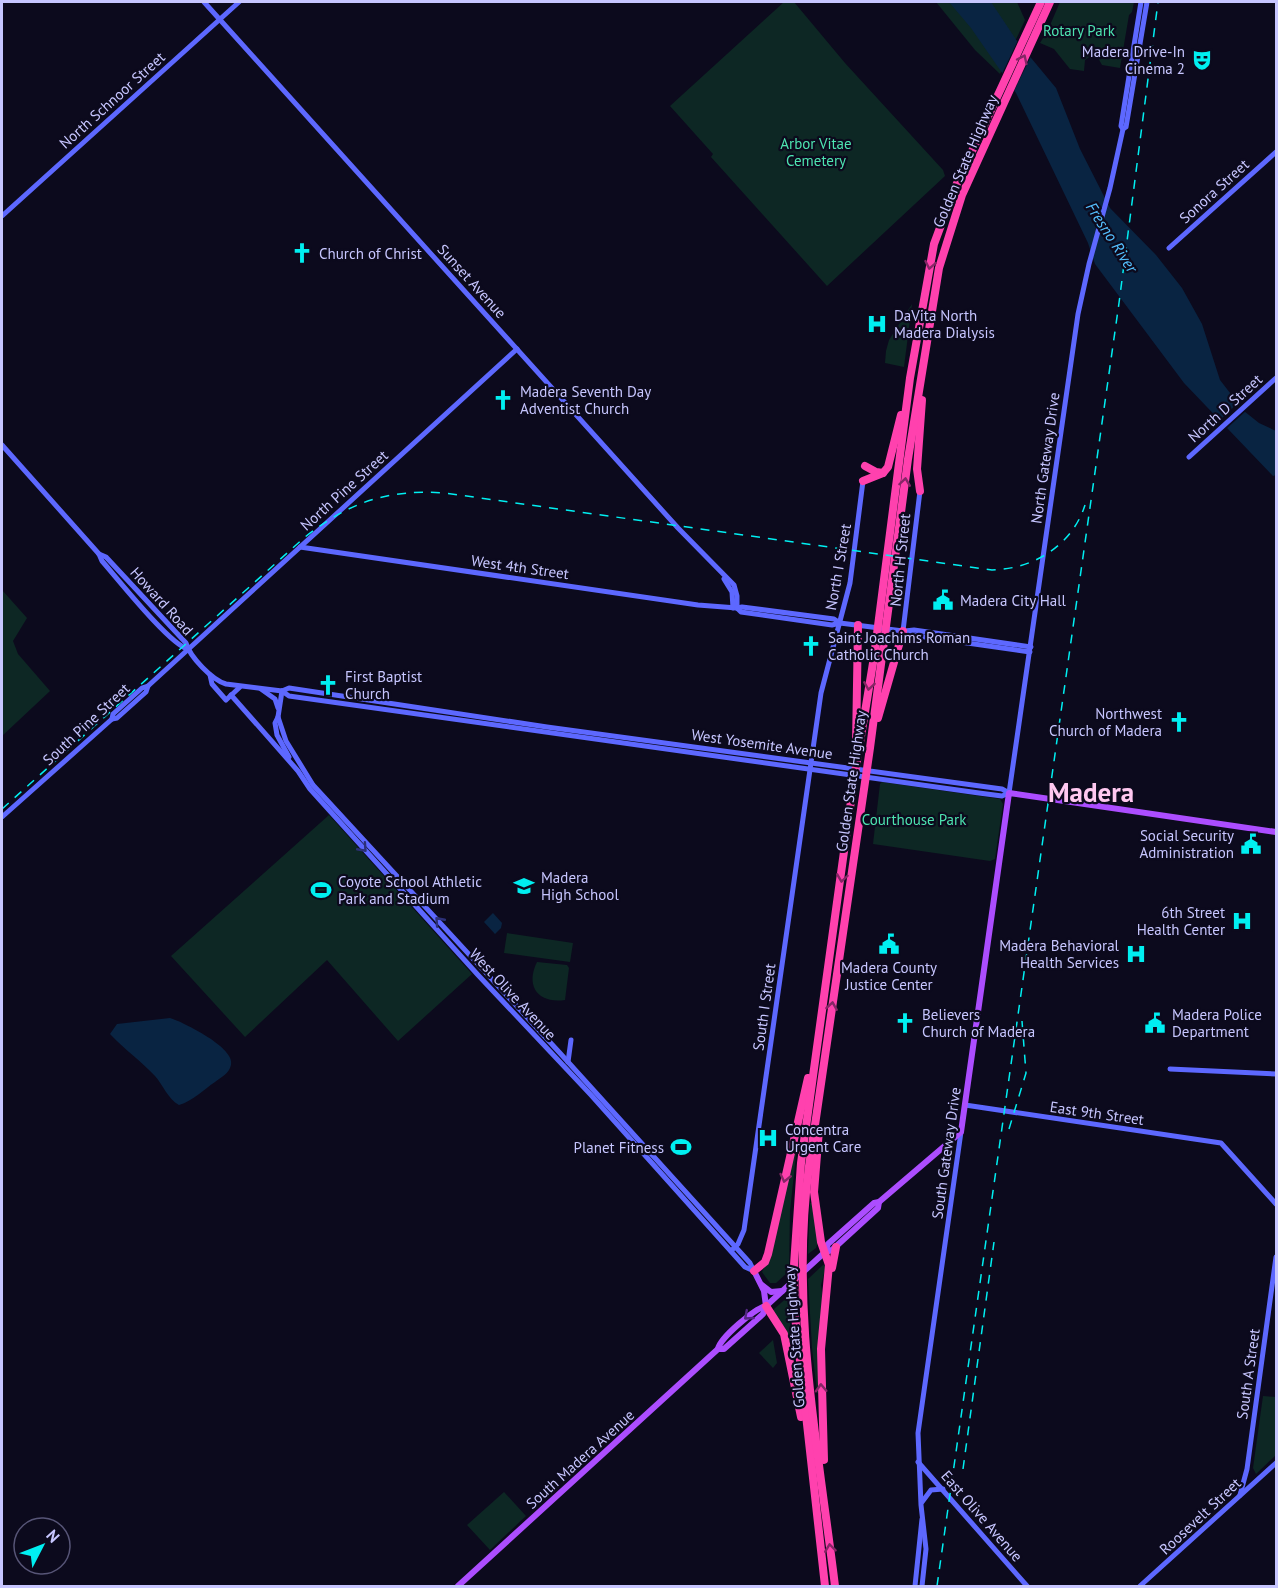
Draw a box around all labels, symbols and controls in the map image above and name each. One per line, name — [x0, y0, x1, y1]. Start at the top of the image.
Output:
park label: Rotary Park — [1043, 21, 1116, 40]
place label: Madera Drive-In Cinema 2 — [1082, 42, 1185, 78]
street label: North Schnoor Street — [55, 48, 169, 152]
theatre icon: Madera Drive-In Cinema 2 — [1190, 48, 1214, 72]
one-way arrow — [1016, 55, 1028, 66]
street label: Golden State Highway — [928, 92, 1002, 230]
park label: Arbor Vitae Cemetery — [780, 134, 852, 170]
street label: Sonora Street — [1175, 155, 1253, 227]
water label: Fresno River — [1082, 198, 1143, 277]
street label: Sunset Avenue — [434, 240, 510, 322]
church icon: Church of Christ — [290, 241, 314, 265]
place label: Church of Christ — [319, 244, 422, 263]
one-way arrow — [924, 260, 937, 270]
place label: DaVita North Madera Dialysis — [894, 306, 995, 342]
hospital icon: DaVita North Madera Dialysis — [865, 312, 889, 336]
street label: North D Street — [1184, 370, 1266, 446]
place label: Madera Seventh Day Adventist Church — [520, 382, 651, 418]
church icon: Madera Seventh Day Adventist Church — [491, 388, 515, 412]
street label: North Gateway Drive — [1026, 391, 1064, 525]
street label: North Pine Street — [296, 446, 392, 534]
one-way arrow — [899, 478, 911, 487]
street label: North H Street — [886, 513, 914, 607]
street label: North I Street — [821, 522, 855, 612]
street label: West 4th Street — [470, 551, 570, 583]
street label: Howard Road — [126, 563, 198, 639]
public building icon: Madera City Hall — [931, 588, 955, 612]
place label: Madera City Hall — [960, 591, 1067, 610]
place label: Saint Joachims Roman Catholic Church — [828, 628, 970, 664]
church icon: Saint Joachims Roman Catholic Church — [799, 634, 823, 658]
place label: First Baptist Church — [345, 667, 422, 703]
church icon: First Baptist Church — [316, 673, 340, 697]
street label: South Pine Street — [39, 679, 133, 769]
one-way arrow — [863, 681, 876, 691]
place label: Northwest Church of Madera — [1049, 704, 1162, 740]
street label: Golden State Highway — [832, 709, 870, 853]
church icon: Northwest Church of Madera — [1167, 710, 1191, 734]
street label: West Yosemite Avenue — [690, 725, 834, 763]
district label: Madera — [1048, 775, 1134, 809]
park label: Courthouse Park — [862, 810, 967, 829]
place label: Social Security Administration — [1139, 826, 1234, 862]
public building icon: Social Security Administration — [1239, 832, 1263, 856]
one-way arrow — [356, 841, 367, 852]
place label: Madera High School — [541, 868, 619, 904]
place label: Coyote School Athletic Park and Stadium — [338, 872, 482, 908]
school or university icon: Madera High School — [512, 874, 536, 898]
one-way arrow — [836, 874, 848, 883]
sports icon: Coyote School Athletic Park and Stadium — [309, 878, 333, 902]
place label: 6th Street Health Center — [1137, 903, 1225, 939]
hospital icon: 6th Street Health Center — [1230, 909, 1254, 933]
one-way arrow — [435, 917, 446, 928]
public building icon: Madera County Justice Center — [877, 932, 901, 956]
place label: Madera Behavioral Health Services — [999, 936, 1120, 972]
hospital icon: Madera Behavioral Health Services — [1124, 942, 1148, 966]
street label: West Olive Avenue — [466, 944, 560, 1044]
place label: Madera County Justice Center — [841, 958, 937, 994]
street label: South I Street — [748, 962, 780, 1052]
one-way arrow — [825, 1001, 837, 1011]
place label: Believers Church of Madera — [922, 1005, 1035, 1041]
place label: Madera Police Department — [1172, 1005, 1262, 1041]
church icon: Believers Church of Madera — [893, 1011, 917, 1035]
public building icon: Madera Police Department — [1143, 1011, 1167, 1035]
street label: South Gateway Drive — [927, 1086, 965, 1220]
street label: East 9th Street — [1049, 1097, 1145, 1129]
place label: Concentra Urgent Care — [785, 1120, 861, 1156]
hospital icon: Concentra Urgent Care — [756, 1126, 780, 1150]
sports icon: Planet Fitness — [669, 1135, 693, 1159]
place label: Planet Fitness — [574, 1138, 664, 1157]
one-way arrow — [780, 1173, 793, 1183]
street label: Golden State Highway — [780, 1265, 808, 1409]
one-way arrow — [744, 1309, 755, 1320]
street label: South A Street — [1232, 1327, 1264, 1421]
one-way arrow — [815, 1384, 828, 1393]
street label: South Madera Avenue — [522, 1405, 638, 1513]
street label: East Olive Avenue — [937, 1467, 1027, 1565]
street label: Roosevelt Street — [1155, 1473, 1245, 1559]
north arrow — [12, 1516, 72, 1576]
text: N — [42, 1525, 64, 1547]
one-way arrow — [825, 1543, 837, 1553]

